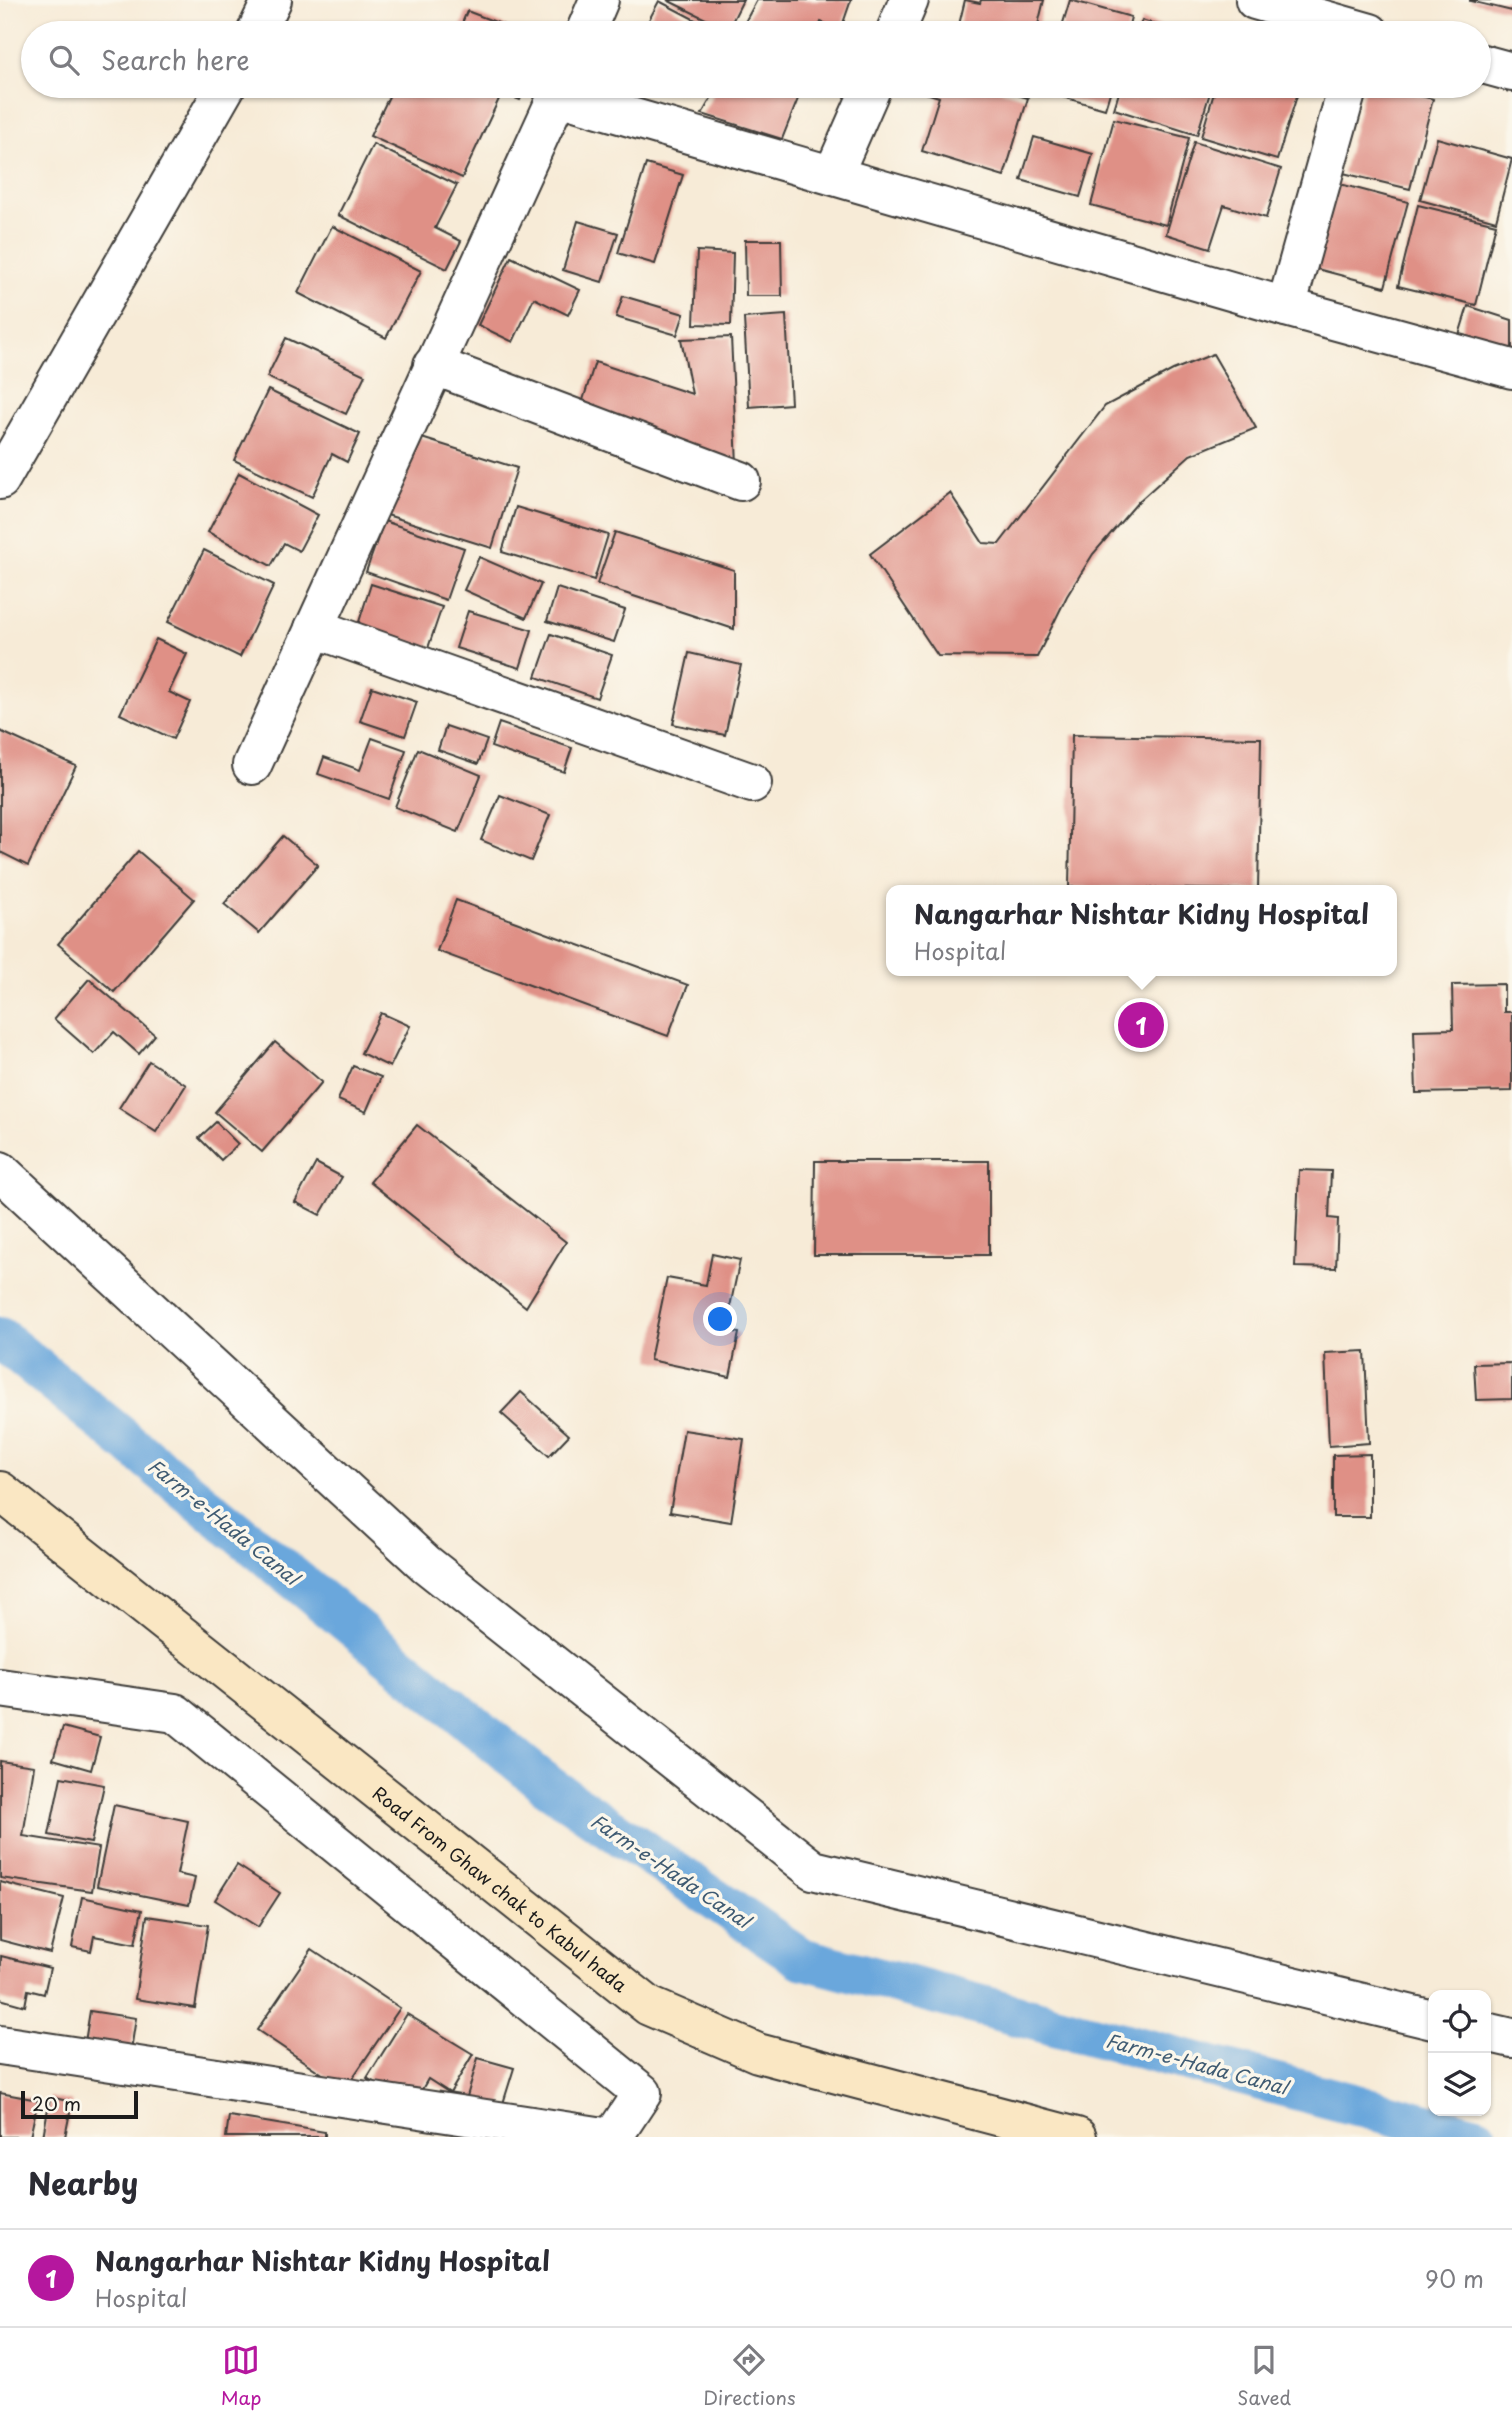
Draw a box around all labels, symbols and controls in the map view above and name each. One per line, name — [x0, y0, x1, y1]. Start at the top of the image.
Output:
search box — [21, 21, 1491, 98]
text: Search here — [101, 40, 250, 79]
icon: search — [45, 41, 83, 79]
popup — [886, 885, 1397, 976]
text: Nangarhar Nishtar Kidny Hospital — [914, 894, 1369, 933]
text: Hospital — [914, 933, 1006, 968]
pin: 1 — [1118, 999, 1164, 1051]
your location — [703, 1302, 737, 1336]
water label: Farm-e-Hada Canal — [143, 1451, 307, 1592]
street label: Road From Ghaw chak to Kabul hada — [368, 1779, 634, 1998]
water label: Farm-e-Hada Canal — [586, 1806, 758, 1935]
map controls — [1428, 1990, 1491, 2116]
button: locate — [1428, 1990, 1491, 2053]
water label: Farm-e-Hada Canal — [1103, 2025, 1293, 2101]
button: layers — [1428, 2053, 1491, 2116]
scale bar — [21, 2088, 138, 2120]
text: 20 m — [32, 2089, 81, 2117]
text: Nearby — [28, 2160, 138, 2205]
text: Nangarhar Nishtar Kidny Hospital — [95, 2241, 550, 2280]
text: 1 — [46, 2261, 57, 2296]
text: 90 m — [1425, 2261, 1484, 2296]
text: Hospital — [95, 2280, 187, 2315]
tab: Map — [221, 2341, 261, 2411]
tab: Directions — [703, 2341, 796, 2411]
tab: Saved — [1237, 2341, 1291, 2411]

